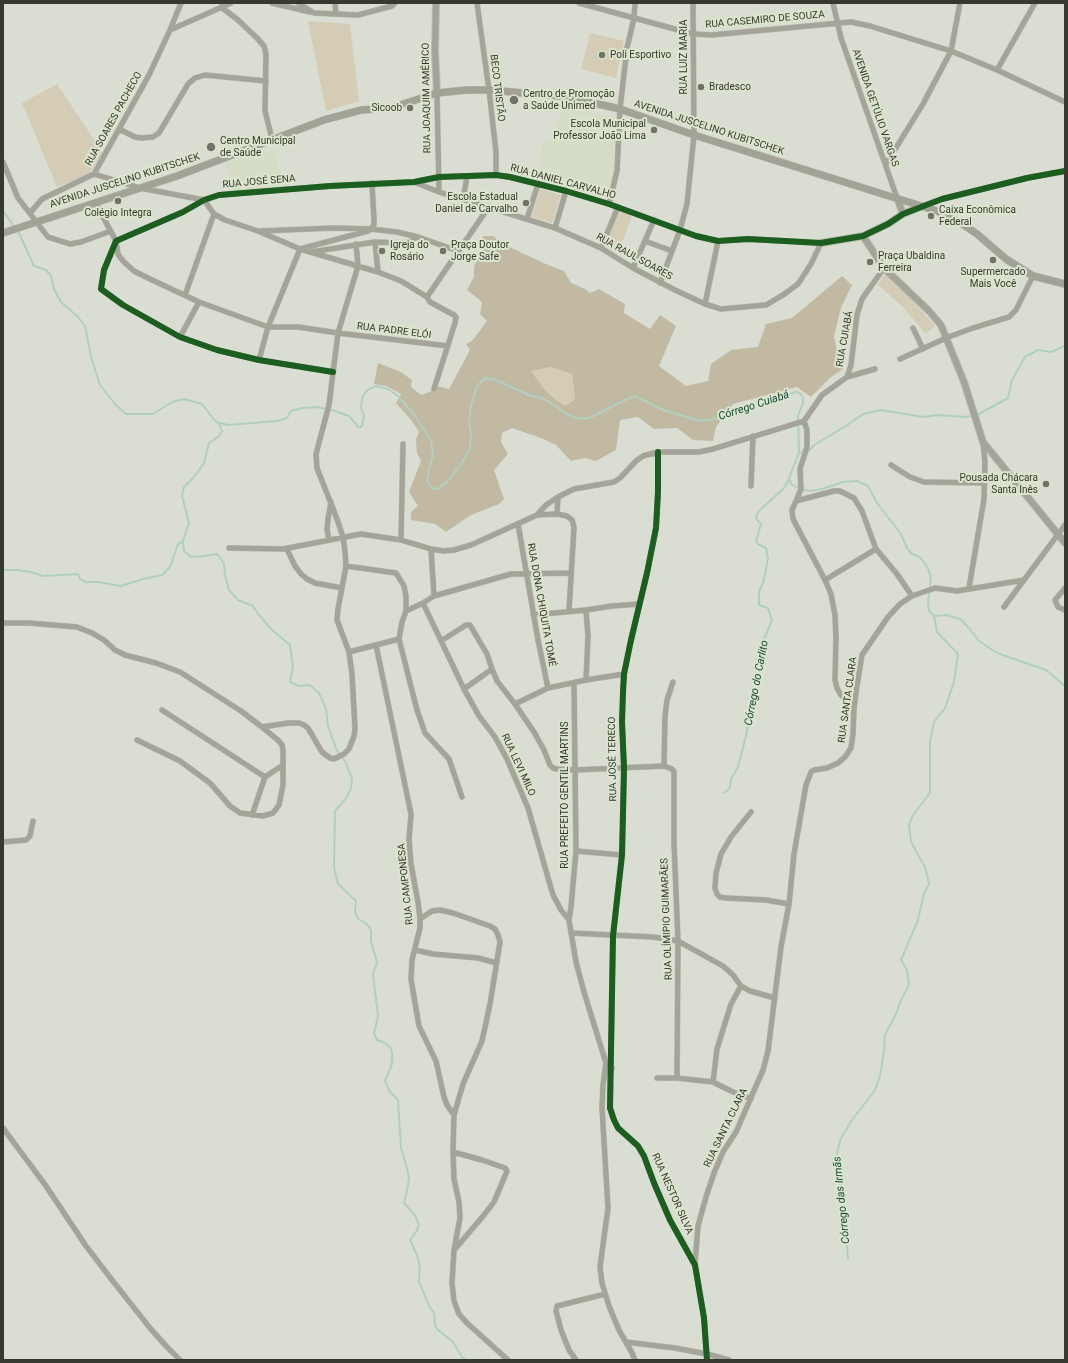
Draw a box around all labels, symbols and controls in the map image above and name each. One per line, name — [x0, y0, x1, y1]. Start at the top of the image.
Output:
street label: RUA CASEMIRO DE SOUZA — [705, 9, 825, 31]
street label: RUA LUIZ MARIA — [678, 19, 690, 95]
street label: RUA JOAQUIM AMÉRICO — [420, 42, 434, 154]
street label: AVENIDA GETÚLIO VARGAS — [849, 47, 901, 169]
place label: Poli Esportivo — [610, 49, 671, 61]
marker: Poli Esportivo — [597, 50, 607, 60]
street label: BECO TRISTÃO — [487, 54, 507, 122]
street label: RUA SOARES PACHECO — [83, 70, 145, 168]
place label: Bradesco — [709, 81, 751, 93]
marker: Bradesco — [696, 82, 706, 92]
place label: Centro de Promoção a Saúde Unimed — [523, 88, 615, 112]
marker: Centro de Promoção a Saúde Unimed — [508, 94, 520, 106]
street label: AVENIDA JUSCELINO KUBITSCHEK — [632, 98, 786, 158]
place label: Sicoob — [371, 102, 402, 114]
marker: Sicoob — [405, 103, 415, 113]
place label: Escola Municipal Professor João Lima — [553, 118, 646, 142]
marker: Escola Municipal Professor João Lima — [649, 125, 659, 135]
place label: Centro Municipal de Saúde — [220, 135, 295, 158]
marker: Centro Municipal de Saúde — [205, 141, 217, 153]
street label: AVENIDA JUSCELINO KUBITSCHEK — [48, 151, 202, 211]
street label: RUA DANIEL CARVALHO — [509, 162, 617, 202]
street label: RUA JOSÉ SENA — [222, 173, 296, 191]
place label: Escola Estadual Daniel de Carvalho — [435, 191, 518, 214]
marker: Colégio Integra — [113, 196, 123, 206]
marker: Escola Estadual Daniel de Carvalho — [521, 198, 531, 208]
place label: Caixa Econômica Federal — [939, 204, 1016, 228]
place label: Colégio Integra — [84, 207, 152, 219]
marker: Caixa Econômica Federal — [926, 211, 936, 221]
street label: RUA RAUL SOARES — [594, 231, 674, 283]
place label: Igreja do Rosário — [390, 239, 429, 262]
place label: Praça Doutor Jorge Safe — [451, 239, 509, 262]
marker: Igreja do Rosário — [377, 246, 387, 256]
marker: Praça Doutor Jorge Safe — [438, 246, 448, 256]
place label: Praça Ubaldina Ferreira — [878, 250, 945, 274]
marker: Supermercado Mais Você — [988, 255, 998, 265]
marker: Praça Ubaldina Ferreira — [865, 257, 875, 267]
place label: Supermercado Mais Você — [960, 266, 1026, 290]
street label: RUA CUIABÁ — [834, 310, 856, 368]
street label: RUA PADRE ELÓI — [356, 320, 432, 342]
water label: Córrego Cuiabá — [717, 388, 791, 424]
place label: Pousada Chácara Santa Inês — [960, 472, 1038, 496]
marker: Pousada Chácara Santa Inês — [1041, 479, 1051, 489]
street label: RUA DONA CHIQUITA TOMÉ — [524, 542, 558, 668]
water label: Córrego do Carlito — [742, 639, 772, 727]
street label: RUA SANTA CLARA — [836, 656, 860, 744]
street label: RUA JOSÉ TERECO — [606, 716, 620, 802]
street label: RUA PREFEITO GENTIL MARTINS — [559, 721, 571, 869]
street label: RUA LEVI MILO — [498, 732, 538, 798]
street label: RUA CAMPONESA — [396, 843, 416, 925]
street label: RUA OLÍMIPIO GUIMARÃES — [659, 858, 675, 980]
street label: RUA SANTA CLARA — [702, 1086, 750, 1170]
street label: RUA NESTOR SILVA — [649, 1152, 695, 1236]
water label: Córrego das Irmãs — [831, 1156, 853, 1244]

